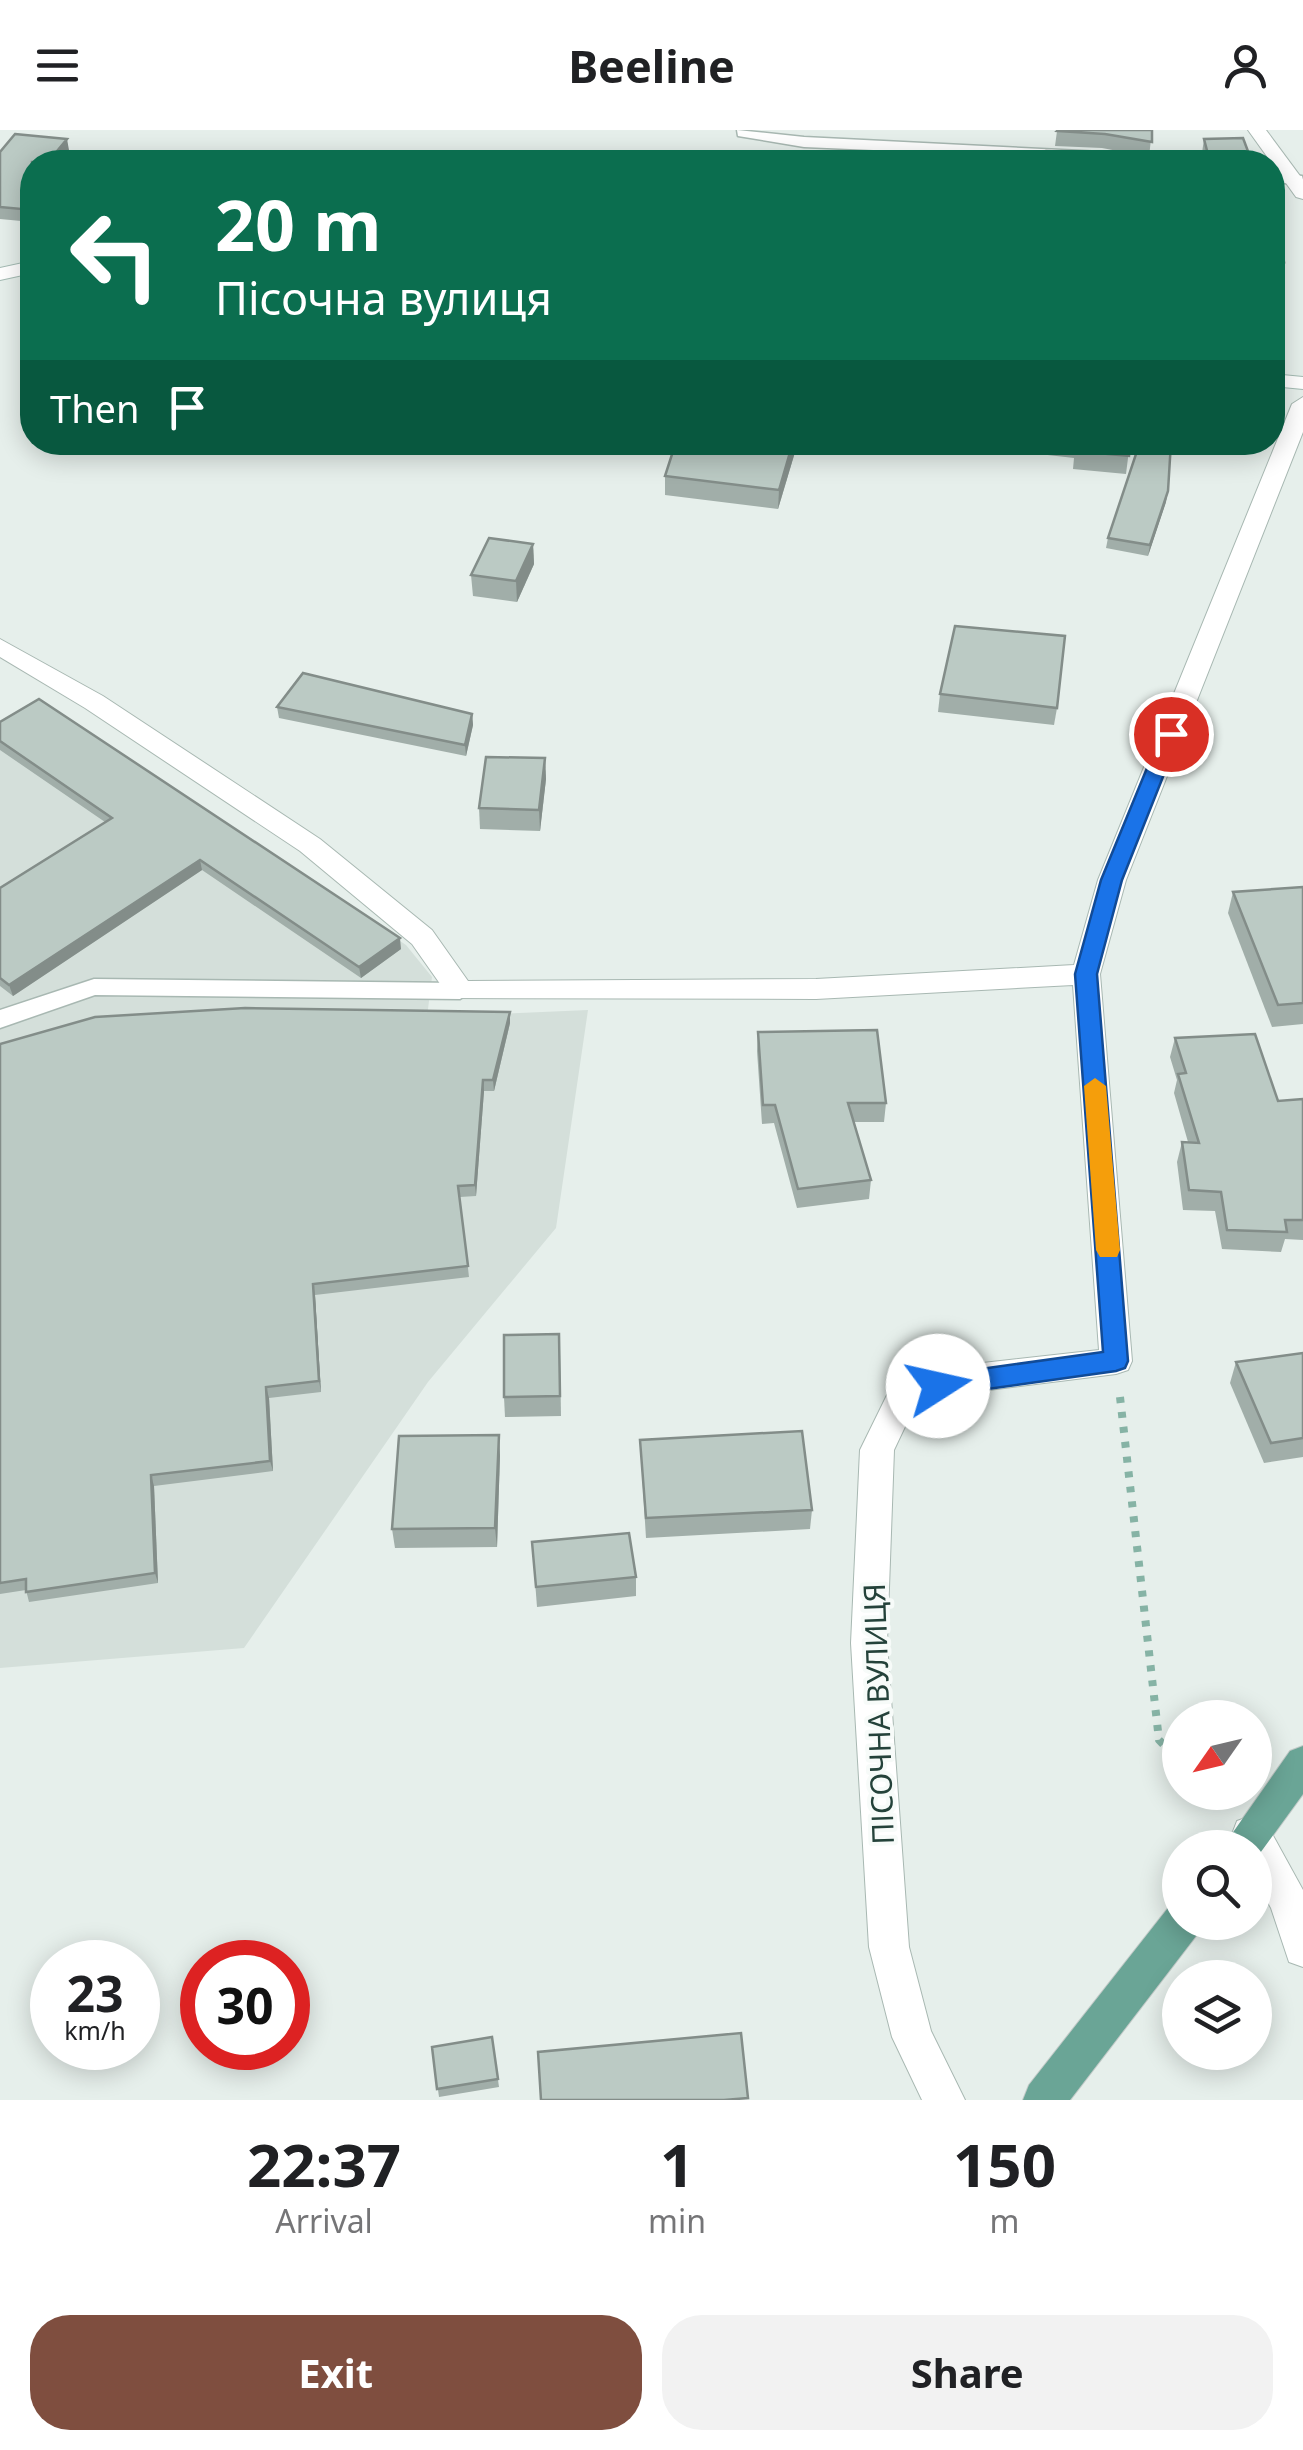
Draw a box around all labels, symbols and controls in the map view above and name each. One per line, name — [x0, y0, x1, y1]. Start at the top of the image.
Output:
text: Beeline — [568, 35, 735, 96]
icon: menu — [30, 38, 85, 93]
icon: person — [1218, 38, 1273, 93]
text: 20 m — [215, 176, 382, 272]
icon: left — [50, 190, 180, 320]
text: Пісочна вулиця — [215, 267, 552, 328]
icon: arrive — [160, 380, 215, 435]
text: Then — [50, 382, 140, 434]
pin — [1129, 692, 1214, 777]
icon: arrive — [1144, 707, 1199, 762]
position arrow — [886, 1334, 990, 1438]
street label: ПІСОЧНА ВУЛИЦЯ — [853, 1583, 903, 1845]
north arrow — [1162, 1700, 1272, 1810]
map controls — [1162, 1700, 1272, 2070]
button: search — [1162, 1830, 1272, 1940]
speed limit sign: 30 — [180, 1940, 310, 2070]
text: 23 — [66, 1959, 124, 2027]
button: layers — [1162, 1960, 1272, 2070]
text: km/h — [64, 2013, 126, 2047]
text: 22:37 — [247, 2123, 401, 2205]
text: 1 — [660, 2123, 694, 2205]
text: 150 — [953, 2123, 1056, 2205]
text: Arrival — [275, 2199, 373, 2242]
text: min — [648, 2199, 706, 2242]
text: m — [990, 2199, 1019, 2242]
button: Exit — [30, 2315, 642, 2430]
button: Share — [662, 2315, 1273, 2430]

